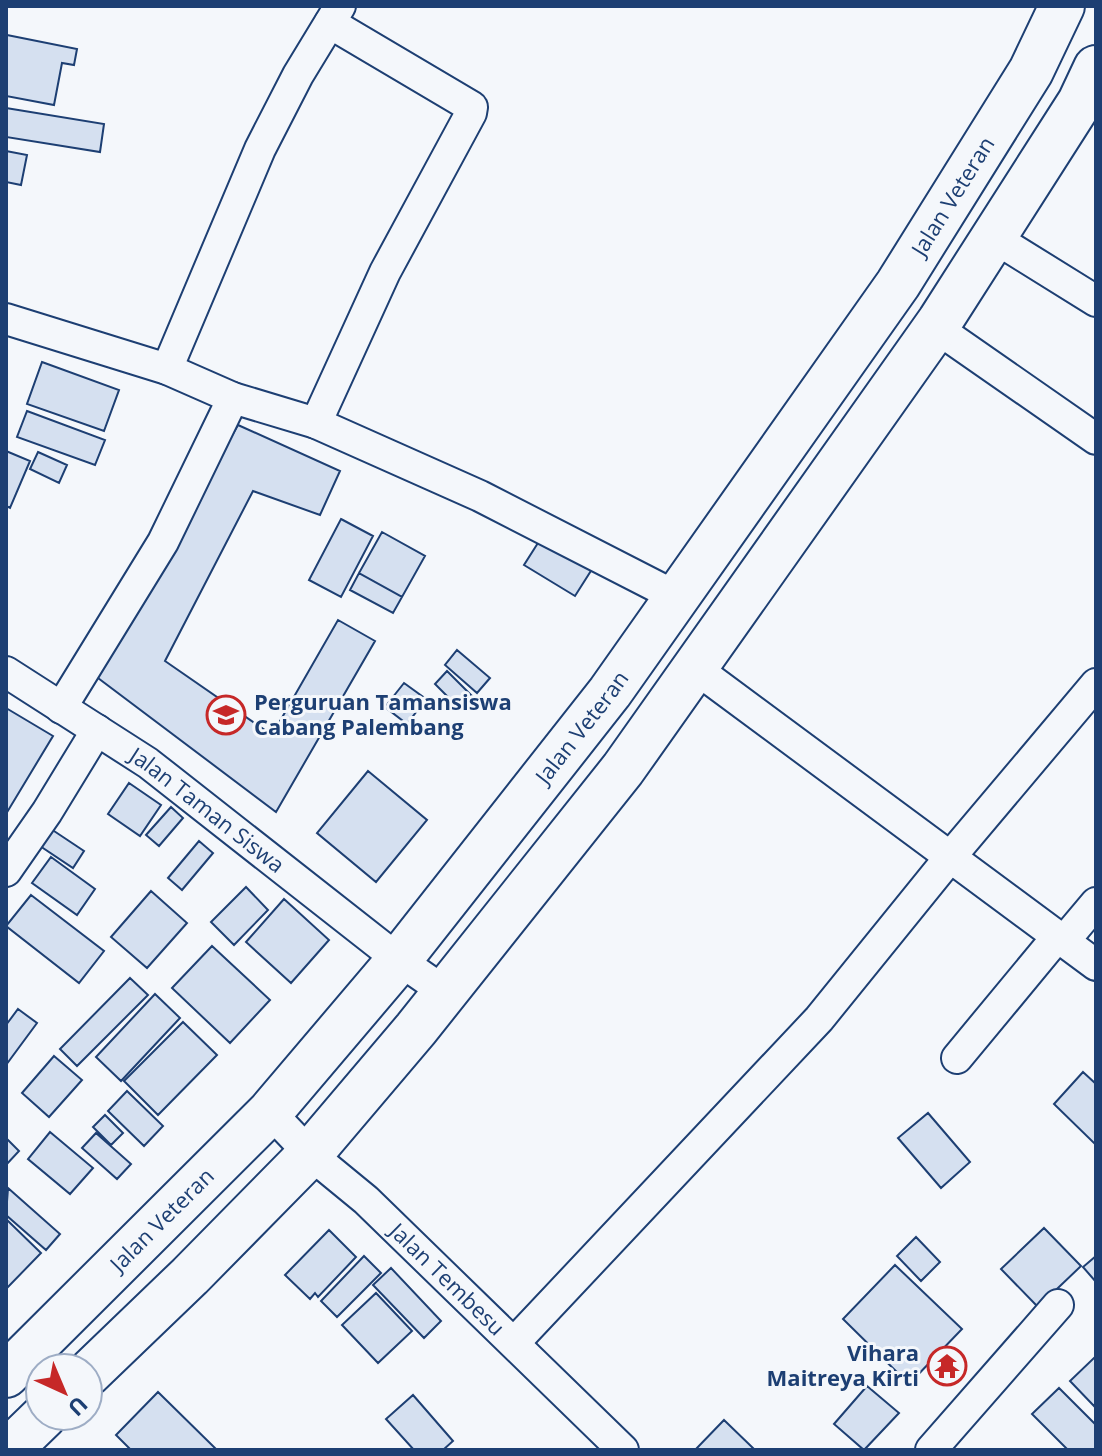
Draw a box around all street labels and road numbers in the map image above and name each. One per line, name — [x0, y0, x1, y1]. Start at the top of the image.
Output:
street label: Jalan Veteran — [902, 130, 1001, 263]
street label: Jalan Veteran — [526, 664, 635, 791]
street label: Jalan Taman Siswa — [123, 738, 291, 879]
street label: Jalan Veteran — [101, 1161, 220, 1279]
street label: Jalan Tembesu — [382, 1214, 512, 1341]

